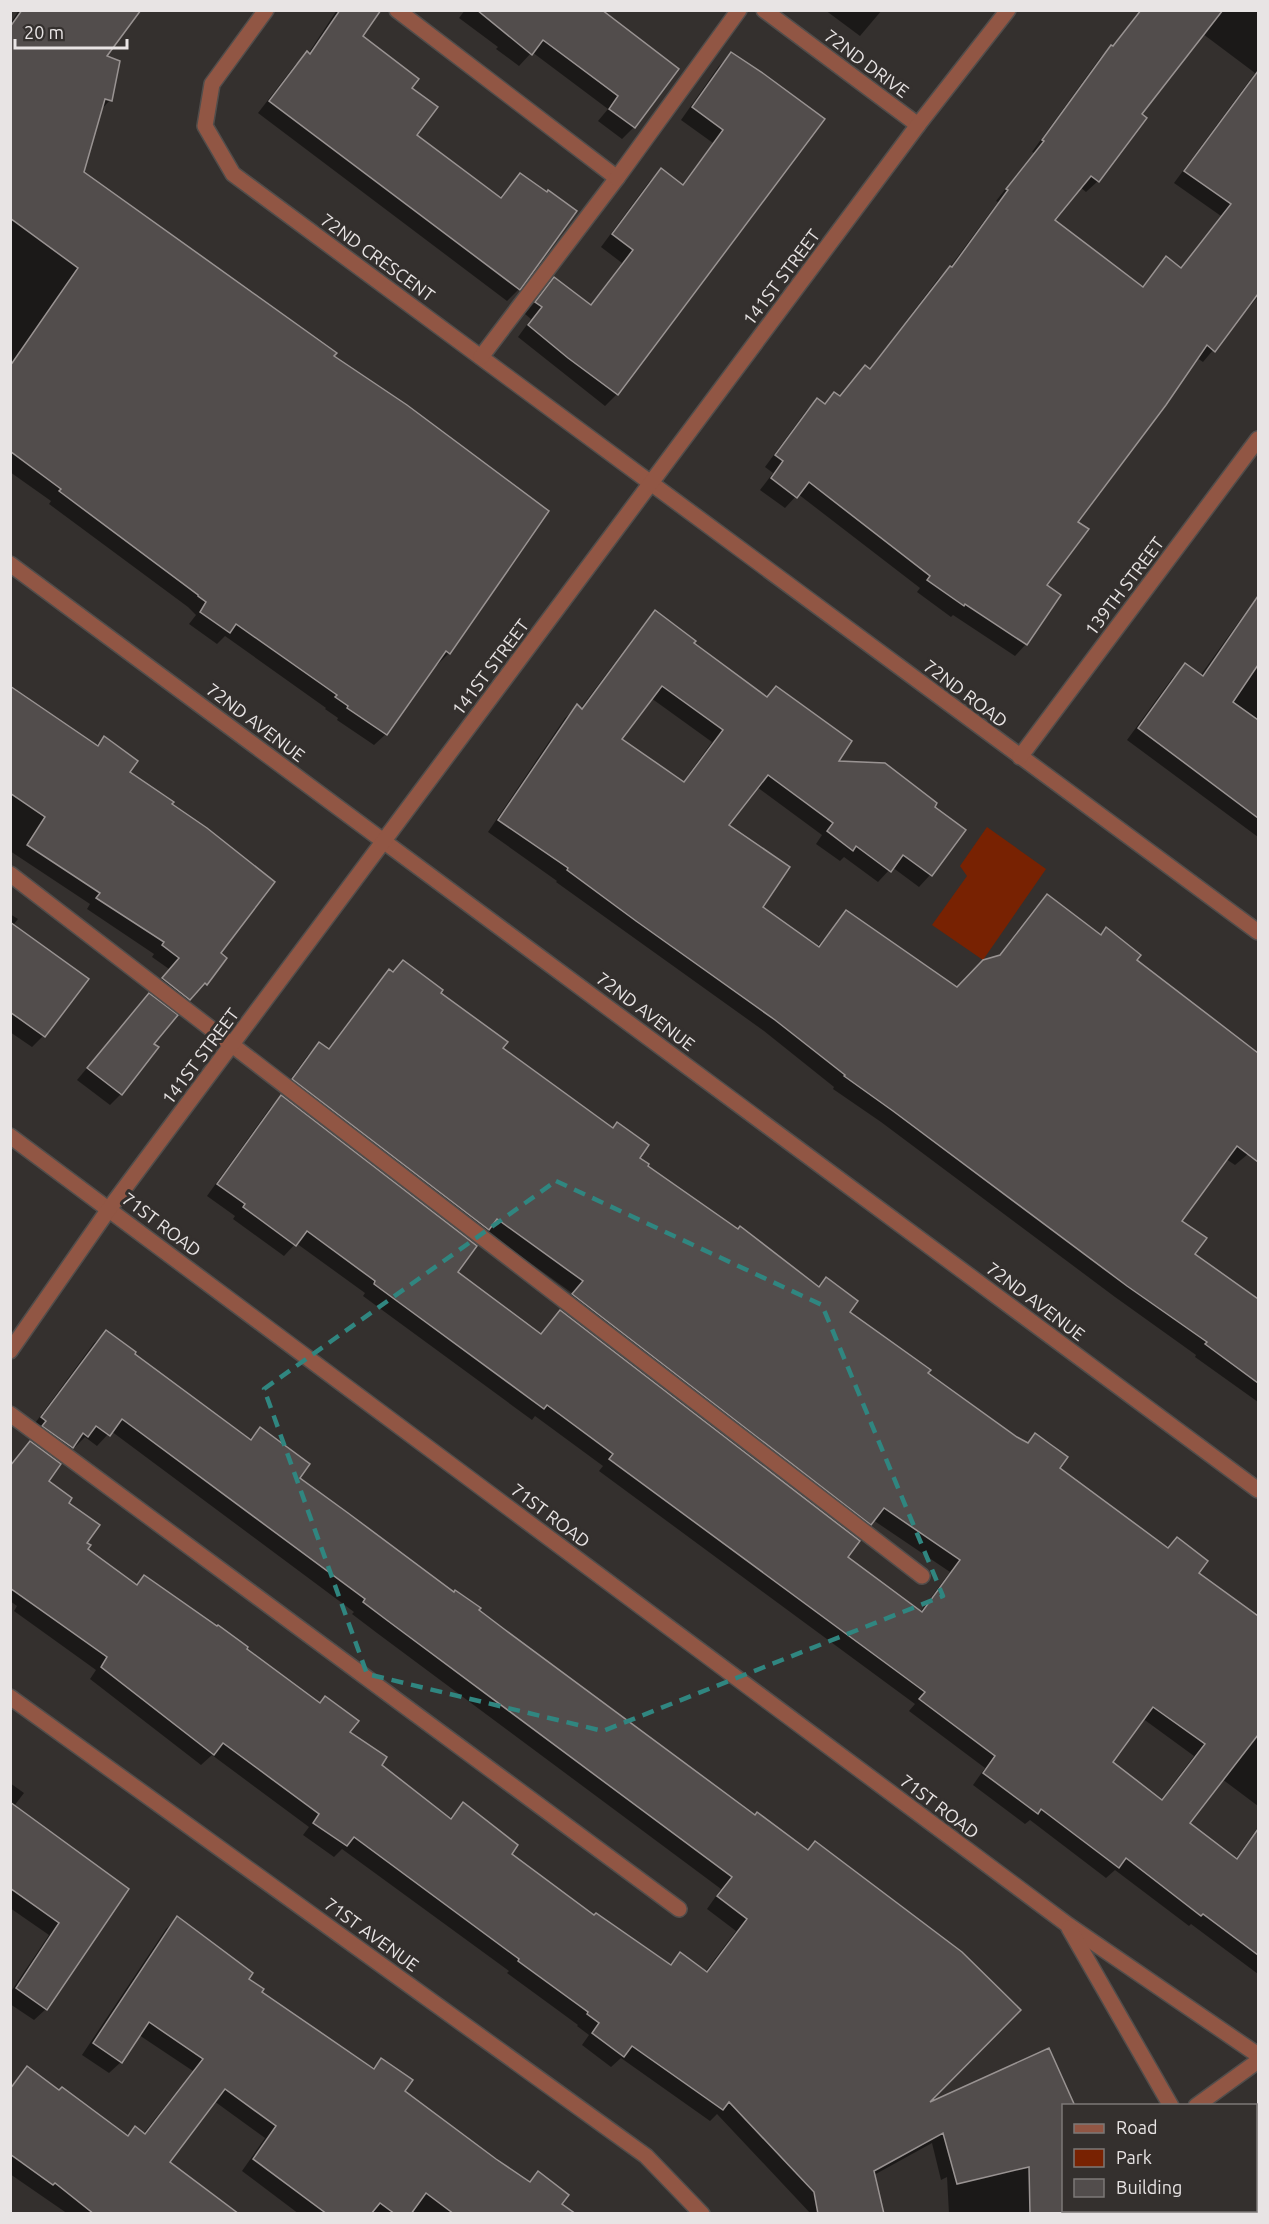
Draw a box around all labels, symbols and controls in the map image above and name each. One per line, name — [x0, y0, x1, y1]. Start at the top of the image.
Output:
scale bar — [15, 12, 128, 50]
text: 20 m — [24, 22, 64, 42]
street label: 72ND DRIVE — [821, 25, 913, 101]
street label: 72ND CRESCENT — [317, 209, 439, 305]
street label: 141ST STREET — [738, 225, 824, 329]
street label: 139TH STREET — [1081, 533, 1167, 639]
street label: 141ST STREET — [447, 615, 533, 719]
street label: 72ND ROAD — [920, 655, 1012, 731]
street label: 72ND AVENUE — [203, 679, 309, 765]
street label: 72ND AVENUE — [593, 968, 699, 1054]
street label: 141ST STREET — [157, 1004, 243, 1108]
street label: 71ST ROAD — [119, 1188, 205, 1260]
street label: 72ND AVENUE — [983, 1258, 1089, 1344]
street label: 71ST ROAD — [508, 1479, 594, 1551]
street label: 71ST ROAD — [897, 1770, 983, 1842]
street label: 71ST AVENUE — [321, 1893, 423, 1975]
legend — [1062, 2104, 1257, 2212]
text: Road — [1116, 2117, 1158, 2137]
text: Park — [1116, 2147, 1152, 2167]
text: Building — [1116, 2177, 1182, 2197]

